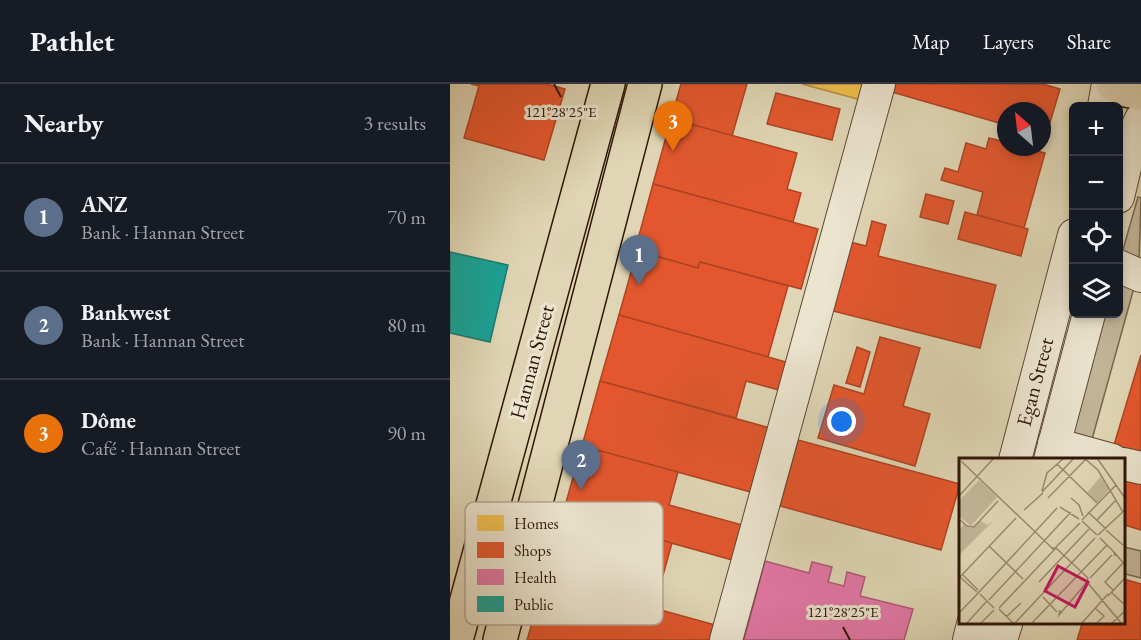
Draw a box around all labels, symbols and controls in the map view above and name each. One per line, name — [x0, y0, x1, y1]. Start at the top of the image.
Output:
text: Pathlet — [30, 23, 114, 59]
text: Map — [912, 28, 950, 55]
text: Layers — [983, 28, 1034, 55]
text: Share — [1067, 28, 1111, 55]
pin: 3 — [654, 101, 692, 151]
text: 121°28'25"E — [525, 102, 597, 121]
north arrow — [997, 102, 1051, 156]
map controls — [1069, 102, 1123, 318]
button: + — [1069, 102, 1123, 156]
text: Nearby — [24, 106, 104, 140]
text: 3 results — [363, 110, 426, 136]
button: − — [1069, 156, 1123, 210]
text: ANZ — [81, 190, 127, 219]
text: 1 — [38, 204, 49, 230]
text: 70 m — [387, 204, 426, 230]
button: locate — [1069, 210, 1123, 264]
text: Bank · Hannan Street — [81, 219, 244, 245]
pin: 1 — [620, 236, 658, 285]
button: layers — [1069, 264, 1123, 318]
text: Bankwest — [81, 298, 170, 327]
street label: Hannan Street — [503, 301, 560, 422]
text: 2 — [38, 312, 49, 338]
text: 80 m — [387, 312, 426, 338]
text: Bank · Hannan Street — [81, 327, 244, 353]
street label: Egan Street — [1010, 334, 1059, 429]
text: Dôme — [81, 406, 136, 435]
your location — [827, 407, 856, 436]
text: 3 — [38, 420, 49, 446]
text: 90 m — [387, 420, 426, 446]
text: Café · Hannan Street — [81, 435, 241, 461]
pin: 2 — [562, 440, 600, 490]
inset map — [959, 458, 1126, 625]
legend — [465, 502, 663, 625]
text: Homes — [514, 513, 559, 534]
text: Shops — [514, 540, 551, 561]
text: Health — [514, 567, 557, 588]
text: Public — [514, 594, 554, 615]
text: 121°28'25"E — [807, 602, 879, 621]

